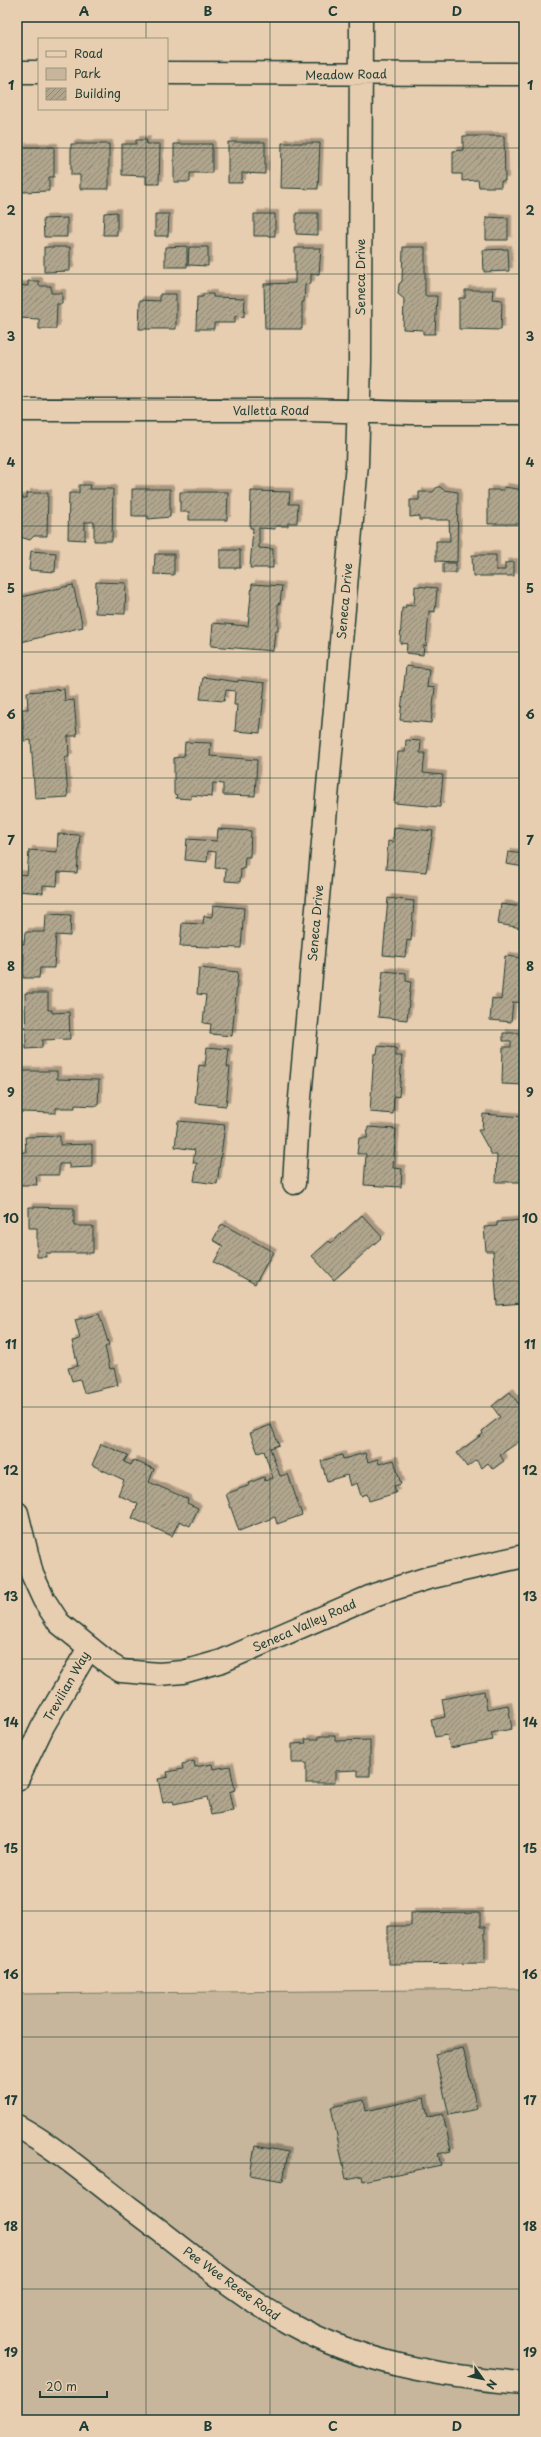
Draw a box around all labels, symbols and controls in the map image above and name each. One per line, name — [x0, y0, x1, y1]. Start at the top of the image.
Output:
text: A — [79, 1, 89, 20]
text: B — [204, 1, 213, 20]
text: C — [328, 1, 338, 20]
text: D — [452, 1, 462, 20]
legend — [38, 38, 168, 110]
text: Road — [74, 44, 103, 62]
text: Park — [74, 64, 101, 82]
street label: Meadow Road — [305, 64, 387, 84]
text: 1 — [8, 75, 14, 94]
text: 1 — [527, 75, 533, 94]
text: Building — [74, 84, 121, 102]
text: 2 — [6, 200, 16, 219]
text: 2 — [525, 200, 535, 219]
street label: Seneca Drive — [351, 238, 369, 315]
text: 3 — [7, 326, 16, 345]
text: 3 — [526, 326, 535, 345]
street label: Valletta Road — [233, 401, 309, 419]
text: 4 — [7, 452, 16, 471]
text: 4 — [526, 452, 535, 471]
street label: Seneca Drive — [332, 562, 356, 640]
text: 5 — [7, 578, 15, 597]
text: 5 — [526, 578, 534, 597]
text: 6 — [6, 704, 16, 723]
text: 6 — [525, 704, 535, 723]
text: 7 — [7, 830, 15, 849]
text: 7 — [526, 830, 534, 849]
street label: Seneca Drive — [303, 884, 327, 962]
text: 8 — [7, 956, 15, 975]
text: 8 — [526, 956, 534, 975]
text: 9 — [7, 1082, 15, 1101]
text: 9 — [526, 1082, 534, 1101]
text: 10 — [3, 1208, 19, 1227]
text: 10 — [522, 1208, 538, 1227]
text: 11 — [5, 1334, 17, 1353]
text: 11 — [524, 1334, 536, 1353]
text: 12 — [3, 1460, 19, 1479]
text: 12 — [522, 1460, 538, 1479]
text: 13 — [4, 1586, 19, 1605]
text: 13 — [523, 1586, 538, 1605]
street label: Seneca Valley Road — [249, 1594, 359, 1656]
street label: Trevilian Way — [39, 1647, 94, 1725]
text: 14 — [3, 1712, 19, 1731]
text: 14 — [522, 1712, 538, 1731]
text: 15 — [4, 1838, 18, 1857]
text: 15 — [523, 1838, 537, 1857]
text: 16 — [3, 1964, 19, 1983]
text: 16 — [522, 1964, 538, 1983]
text: 17 — [4, 2090, 18, 2109]
text: 17 — [523, 2090, 537, 2109]
text: 18 — [4, 2216, 18, 2235]
text: 18 — [523, 2216, 537, 2235]
street label: Pee Wee Reese Road — [180, 2242, 284, 2324]
text: 19 — [4, 2342, 18, 2361]
text: 19 — [523, 2342, 537, 2361]
north arrow — [463, 2359, 503, 2399]
scale bar — [40, 2373, 107, 2399]
text: N — [482, 2376, 501, 2393]
text: 20 m — [46, 2377, 77, 2395]
text: A — [79, 2416, 89, 2435]
text: B — [204, 2416, 213, 2435]
text: C — [328, 2416, 338, 2435]
text: D — [452, 2416, 462, 2435]

